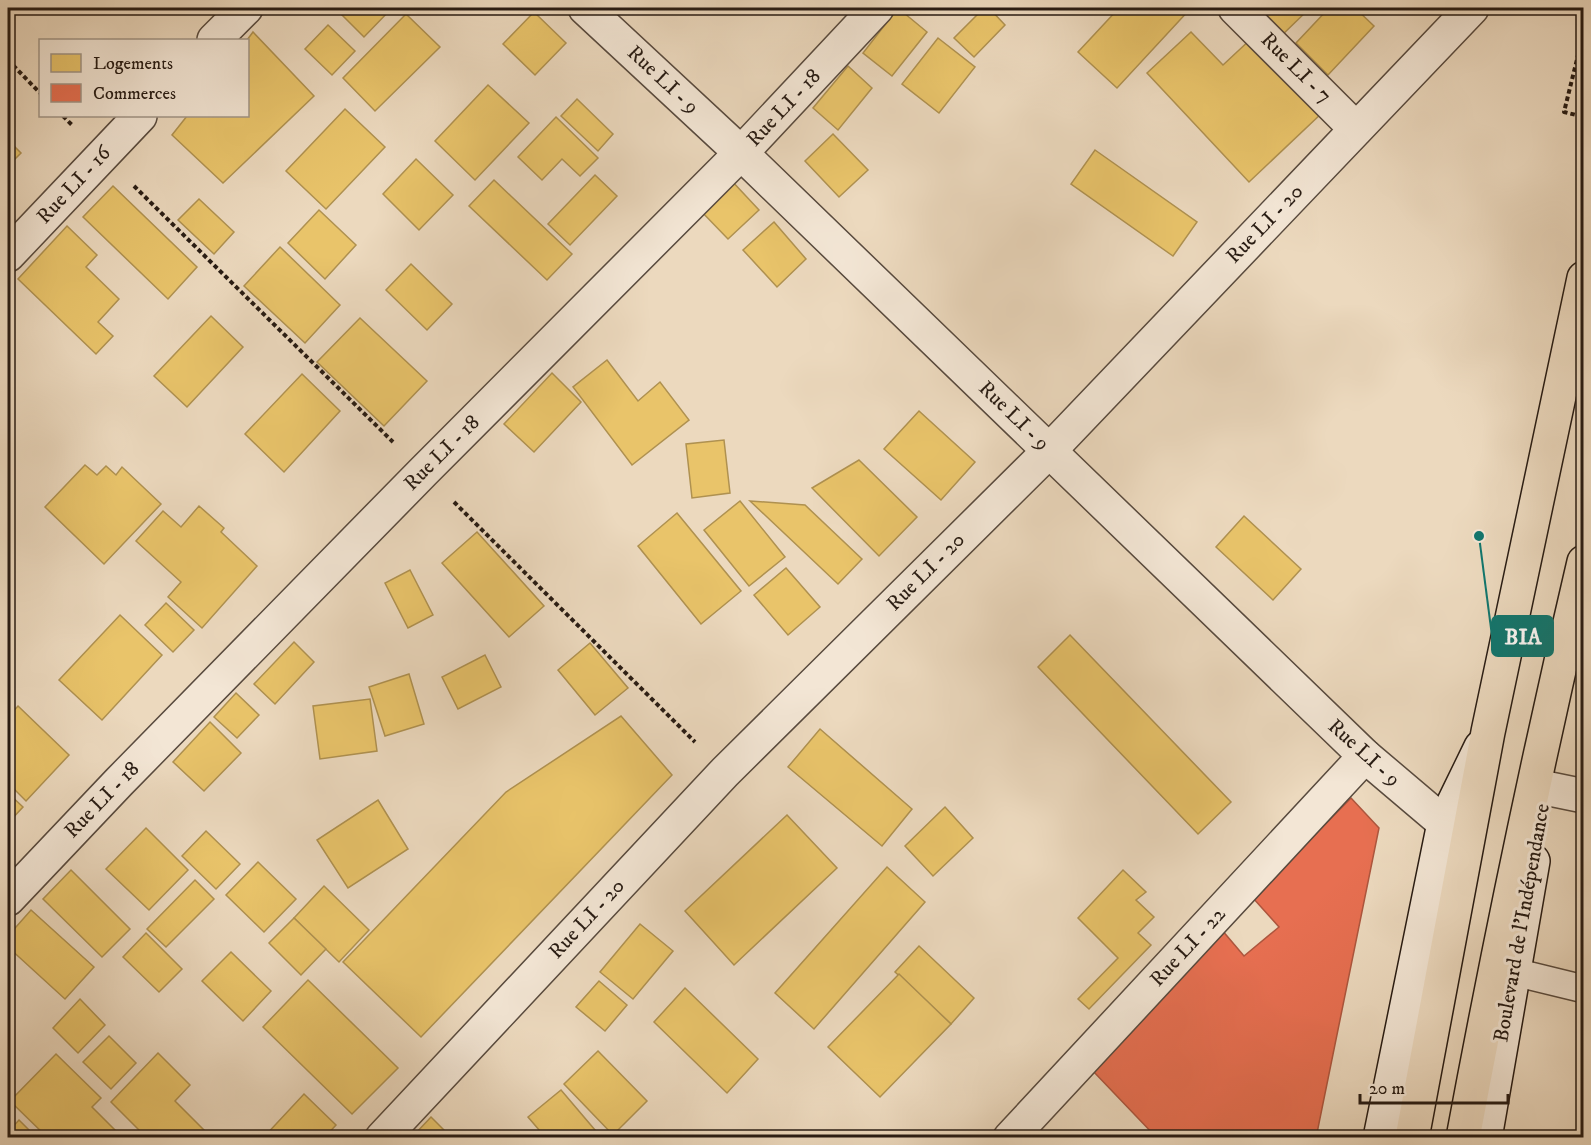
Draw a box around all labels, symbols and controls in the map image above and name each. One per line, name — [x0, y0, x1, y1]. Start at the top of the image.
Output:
street label: Rue LI - 7 — [1255, 27, 1337, 109]
legend — [39, 39, 249, 117]
street label: Rue LI - 9 — [622, 40, 704, 120]
text: Logements — [93, 53, 173, 75]
street label: Rue LI - 18 — [741, 64, 827, 152]
text: Commerces — [93, 83, 176, 105]
street label: Rue LI - 16 — [31, 140, 117, 229]
street label: Rue LI - 20 — [1221, 179, 1309, 269]
street label: Rue LI - 9 — [973, 376, 1055, 456]
street label: Rue LI - 18 — [399, 410, 485, 496]
street label: Rue LI - 20 — [881, 527, 971, 617]
callout: BIA — [1492, 616, 1553, 656]
text: BIA — [1505, 624, 1542, 651]
street label: Rue LI - 9 — [1322, 714, 1406, 792]
street label: Rue LI - 18 — [59, 756, 145, 844]
street label: Boulevard de l'Indépendance — [1488, 801, 1556, 1044]
street label: Rue LI - 20 — [543, 873, 631, 965]
street label: Rue LI - 22 — [1145, 901, 1232, 992]
scale bar — [1360, 1067, 1508, 1105]
text: 20 m — [1369, 1078, 1405, 1100]

